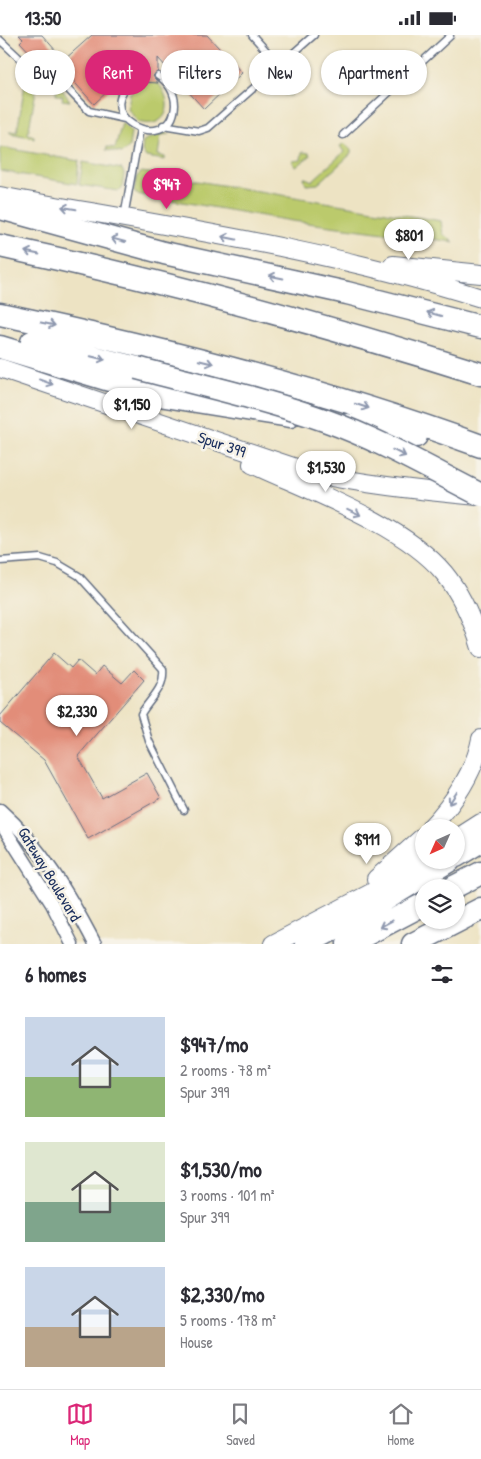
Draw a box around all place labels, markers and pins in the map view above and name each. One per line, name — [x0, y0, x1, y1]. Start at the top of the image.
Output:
pin: $947 — [137, 167, 197, 210]
pin: $801 — [379, 219, 439, 261]
pin: $1,150 — [91, 387, 173, 430]
pin: $1,530 — [285, 451, 367, 493]
pin: $2,330 — [36, 695, 118, 737]
pin: $911 — [337, 823, 397, 865]

